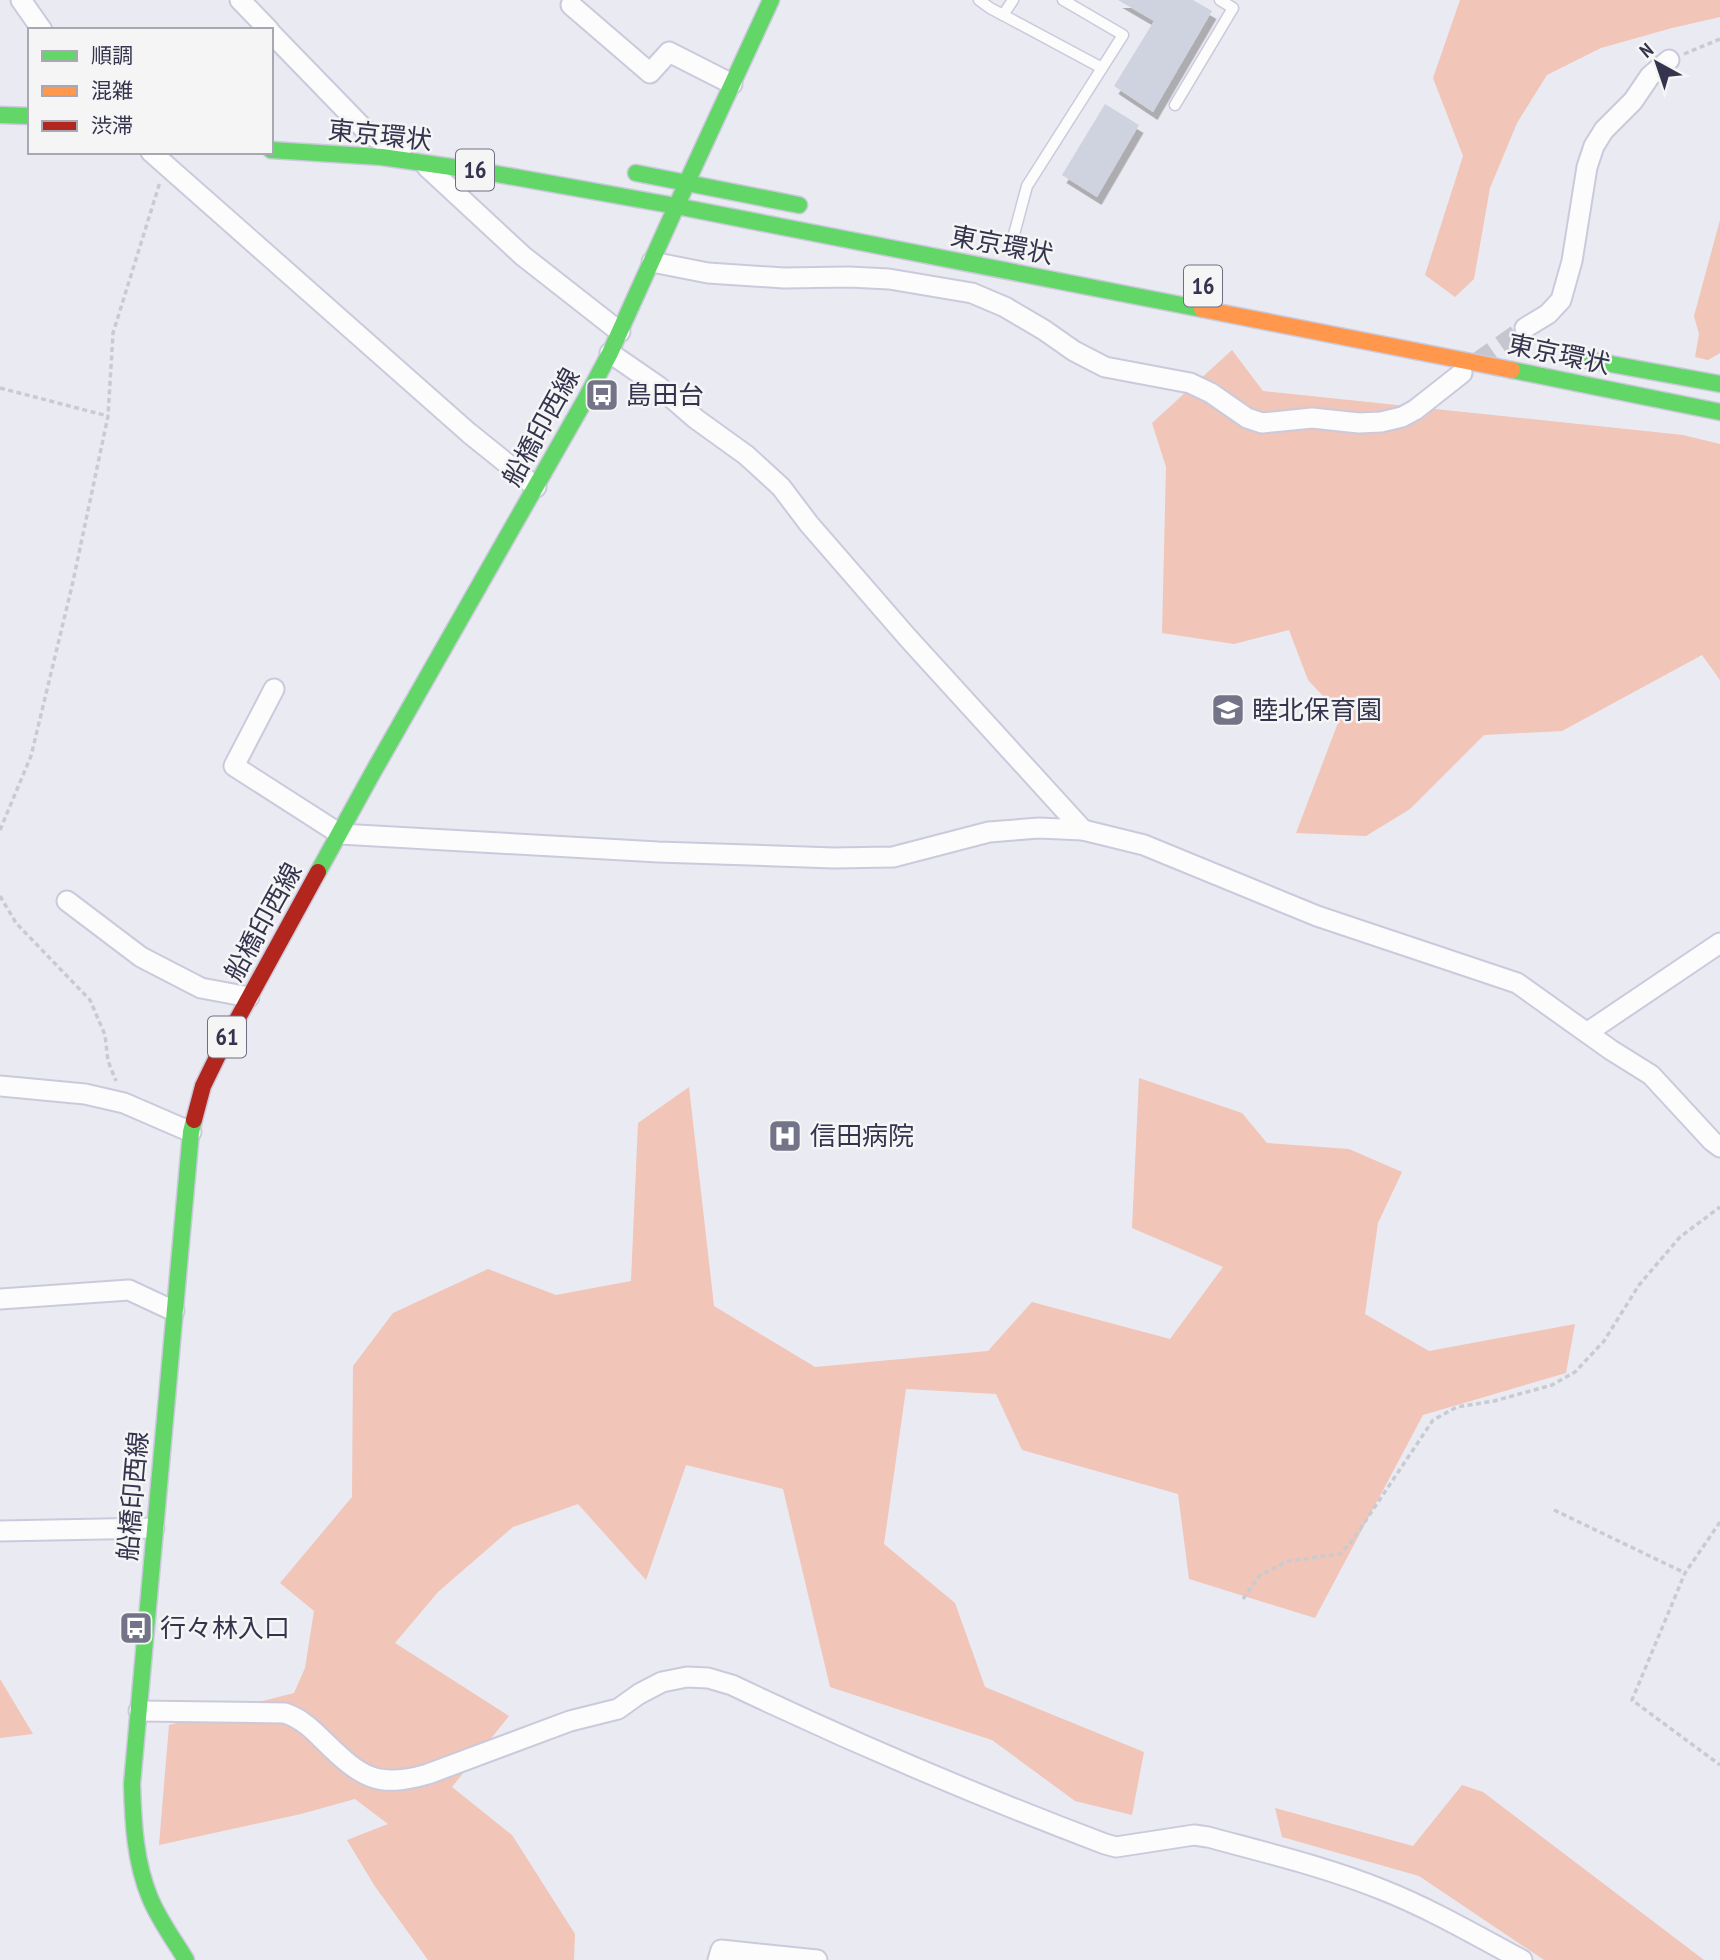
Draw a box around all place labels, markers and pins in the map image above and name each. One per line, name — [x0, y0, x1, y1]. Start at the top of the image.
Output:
bus stop icon: 島田台 — [583, 376, 621, 414]
place label: 島田台 — [626, 378, 704, 411]
school or university icon: 睦北保育園 — [1209, 691, 1247, 729]
place label: 睦北保育園 — [1252, 693, 1382, 726]
hospital icon: 信田病院 — [766, 1117, 804, 1155]
place label: 信田病院 — [810, 1119, 914, 1152]
bus stop icon: 行々林入口 — [117, 1609, 155, 1647]
place label: 行々林入口 — [160, 1611, 290, 1644]

